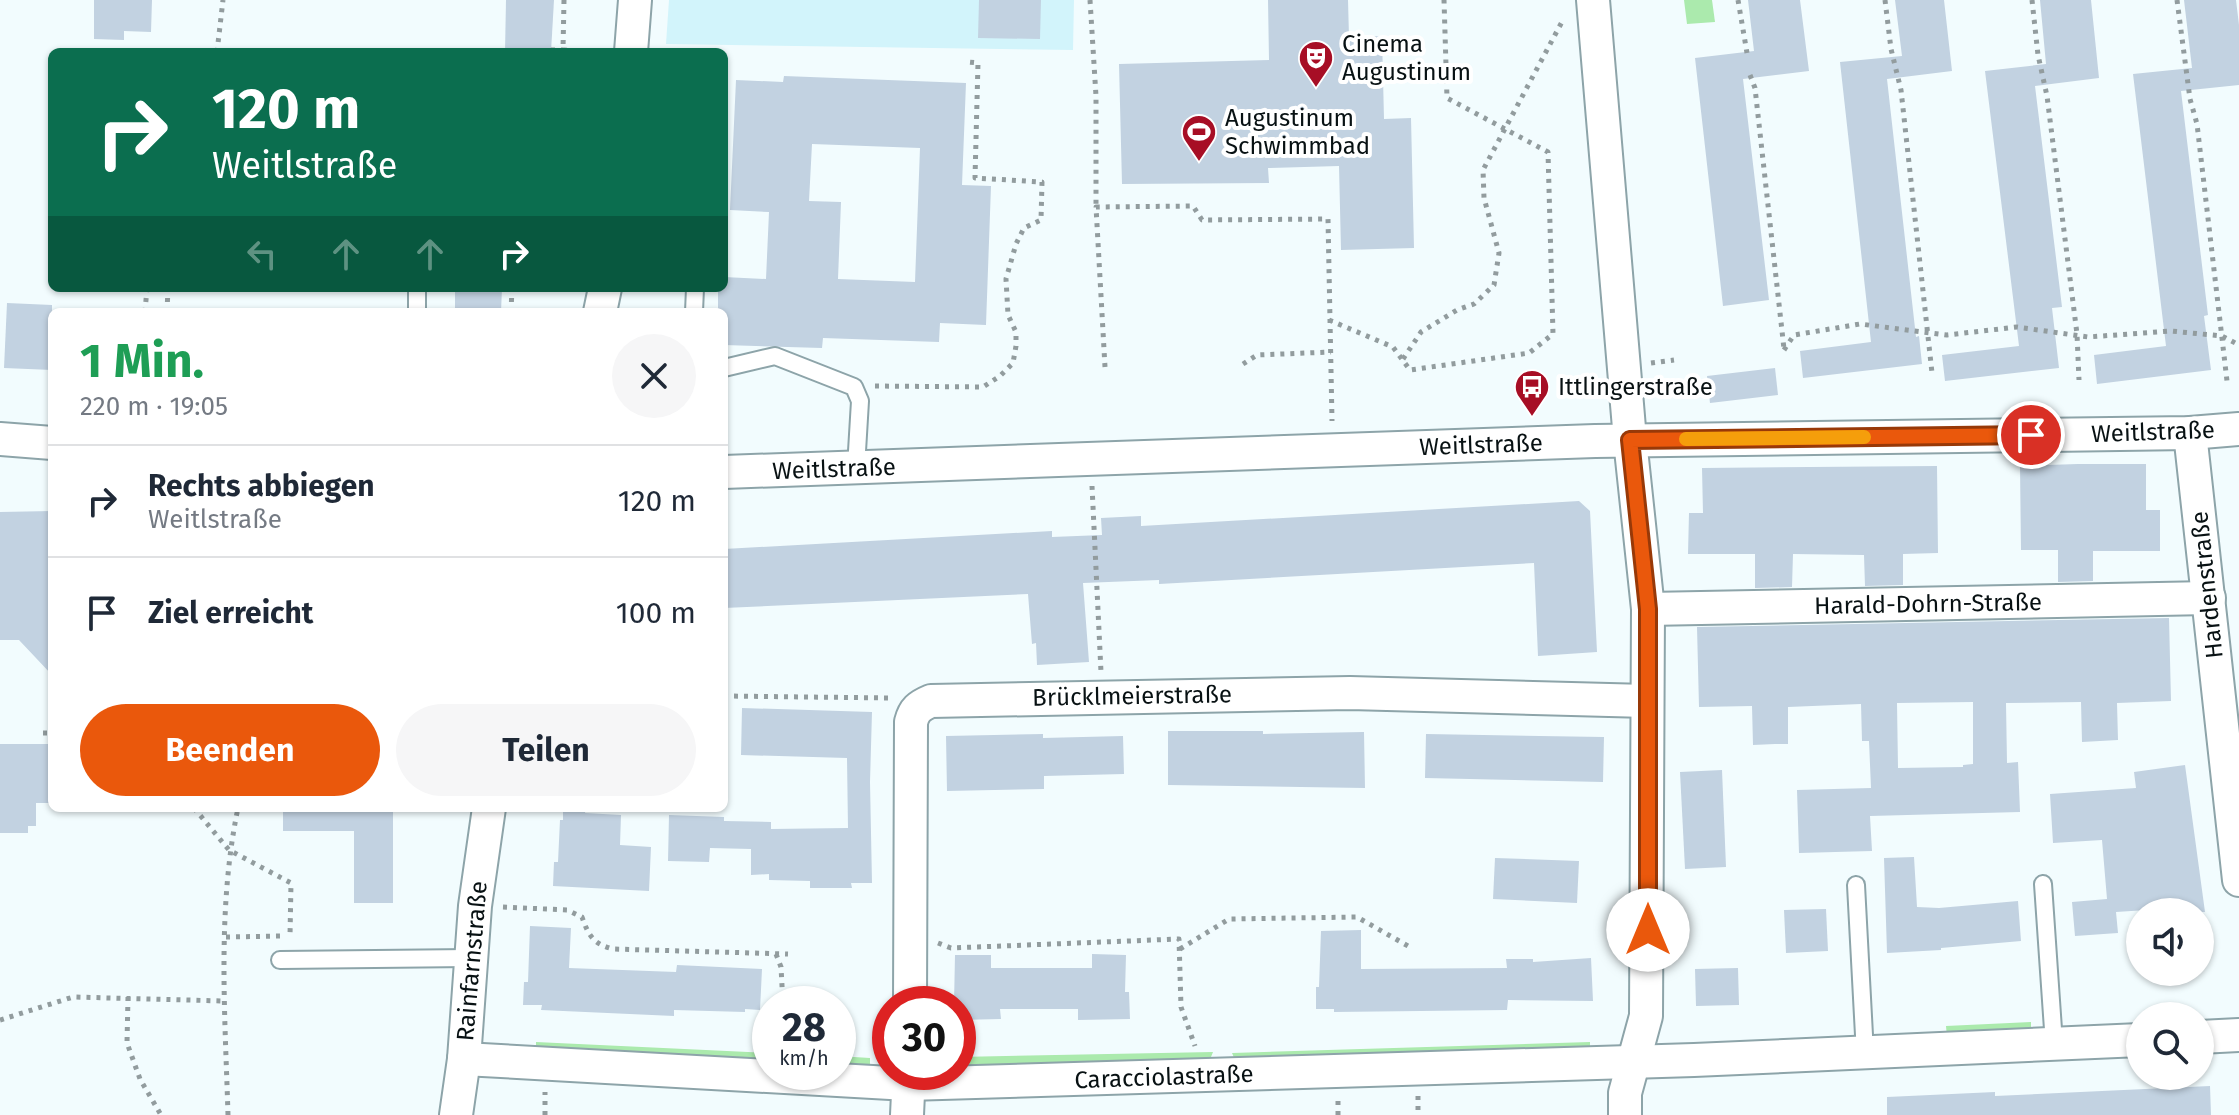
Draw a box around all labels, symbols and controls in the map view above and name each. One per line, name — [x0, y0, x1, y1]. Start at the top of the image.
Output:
place label: Cinema Augustinum — [1342, 30, 1471, 86]
theatre icon: Cinema Augustinum — [1297, 39, 1335, 89]
text: 120 m — [212, 76, 360, 143]
icon: right — [80, 80, 184, 184]
place label: Augustinum Schwimmbad — [1225, 104, 1370, 160]
sports icon: Augustinum Schwimmbad — [1180, 113, 1218, 163]
text: Weitlstraße — [212, 144, 397, 188]
icon: left — [240, 232, 284, 276]
icon: ahead — [324, 232, 368, 276]
icon: ahead — [408, 232, 452, 276]
icon: right — [492, 232, 536, 276]
text: 1 Min. — [80, 332, 204, 390]
button: close — [612, 334, 696, 418]
bus stop icon: Ittlingerstraße — [1513, 368, 1551, 418]
place label: Ittlingerstraße — [1558, 373, 1713, 401]
text: 220 m · 19:05 — [80, 391, 228, 422]
pin — [1997, 401, 2065, 469]
icon: arrive — [2009, 413, 2053, 457]
street label: Weitlstraße — [2091, 416, 2215, 448]
street label: Weitlstraße — [1419, 429, 1543, 461]
street label: Weitlstraße — [772, 453, 896, 485]
text: Rechts abbiegen — [148, 468, 375, 504]
icon: right — [80, 479, 124, 523]
text: 120 m — [618, 483, 696, 519]
text: Weitlstraße — [148, 504, 282, 535]
street label: Hardenstraße — [2185, 510, 2229, 660]
street label: Harald-Dohrn-Straße — [1814, 588, 2042, 620]
icon: arrive — [80, 591, 124, 635]
text: Ziel erreicht — [148, 595, 313, 631]
text: 100 m — [616, 595, 696, 631]
street label: Brücklmeierstraße — [1032, 680, 1232, 712]
button: Beenden — [80, 704, 380, 796]
button: Teilen — [396, 704, 696, 796]
street label: Rainfarnstraße — [451, 880, 493, 1042]
position arrow — [1606, 888, 1690, 972]
map controls — [2126, 898, 2214, 1090]
button: sound — [2126, 898, 2214, 986]
speed limit sign: 30 — [872, 986, 976, 1090]
button: search — [2126, 1002, 2214, 1090]
text: 28 — [782, 1004, 826, 1052]
text: km/h — [779, 1046, 829, 1070]
street label: Caracciolastraße — [1074, 1060, 1254, 1094]

